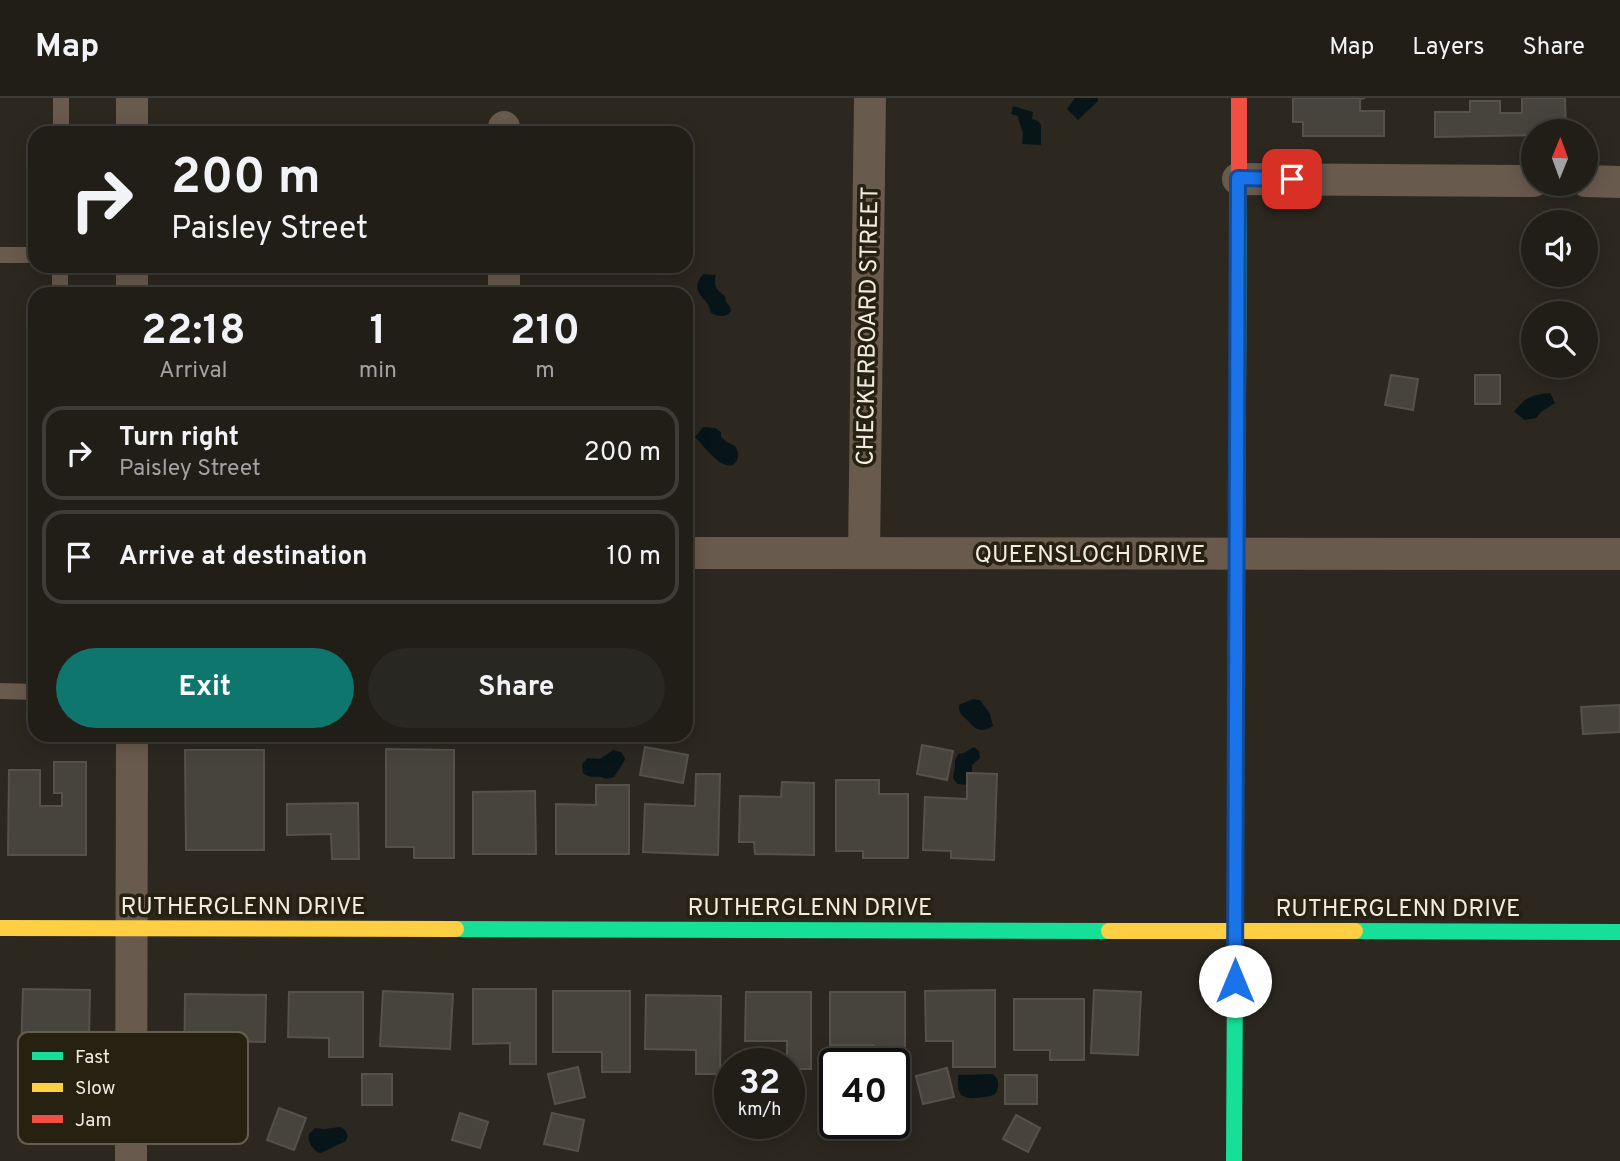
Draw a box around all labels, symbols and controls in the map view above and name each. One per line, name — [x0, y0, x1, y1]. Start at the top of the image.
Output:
text: Map — [35, 27, 99, 69]
text: Map — [1329, 33, 1374, 63]
text: Layers — [1412, 33, 1484, 63]
text: Share — [1522, 33, 1585, 63]
north arrow — [1521, 119, 1598, 196]
map controls — [1521, 119, 1598, 378]
text: 200 m — [171, 149, 321, 211]
pin — [1262, 149, 1322, 209]
icon: right — [56, 154, 147, 245]
icon: arrive — [1273, 160, 1311, 198]
street label: CHECKERBOARD STREET — [852, 186, 886, 466]
text: Paisley Street — [171, 210, 368, 250]
button: sound — [1521, 210, 1598, 287]
button: search — [1521, 301, 1598, 378]
text: 22:18 — [141, 306, 246, 359]
text: 1 — [369, 306, 386, 359]
text: 210 — [510, 306, 580, 359]
text: Arrival — [159, 357, 228, 386]
text: min — [359, 357, 397, 386]
text: m — [535, 357, 555, 386]
text: Turn right — [119, 422, 239, 455]
icon: right — [60, 434, 98, 472]
text: 200 m — [584, 437, 661, 470]
text: Paisley Street — [119, 455, 261, 484]
icon: arrive — [60, 538, 98, 576]
text: Arrive at destination — [119, 541, 367, 574]
text: 10 m — [606, 541, 661, 574]
street label: QUEENSLOCH DRIVE — [974, 541, 1206, 571]
button: Exit — [56, 648, 354, 728]
button: Share — [368, 648, 665, 728]
street label: RUTHERGLENN DRIVE — [121, 893, 365, 923]
street label: RUTHERGLENN DRIVE — [688, 894, 932, 924]
street label: RUTHERGLENN DRIVE — [1276, 895, 1520, 925]
position arrow — [1198, 944, 1272, 1018]
legend — [18, 1032, 248, 1144]
text: Fast — [75, 1046, 110, 1070]
speed limit sign: 40 — [819, 1048, 910, 1139]
text: 32 — [739, 1062, 780, 1106]
text: Slow — [75, 1077, 115, 1101]
text: km/h — [738, 1099, 781, 1122]
text: Jam — [75, 1109, 112, 1133]

